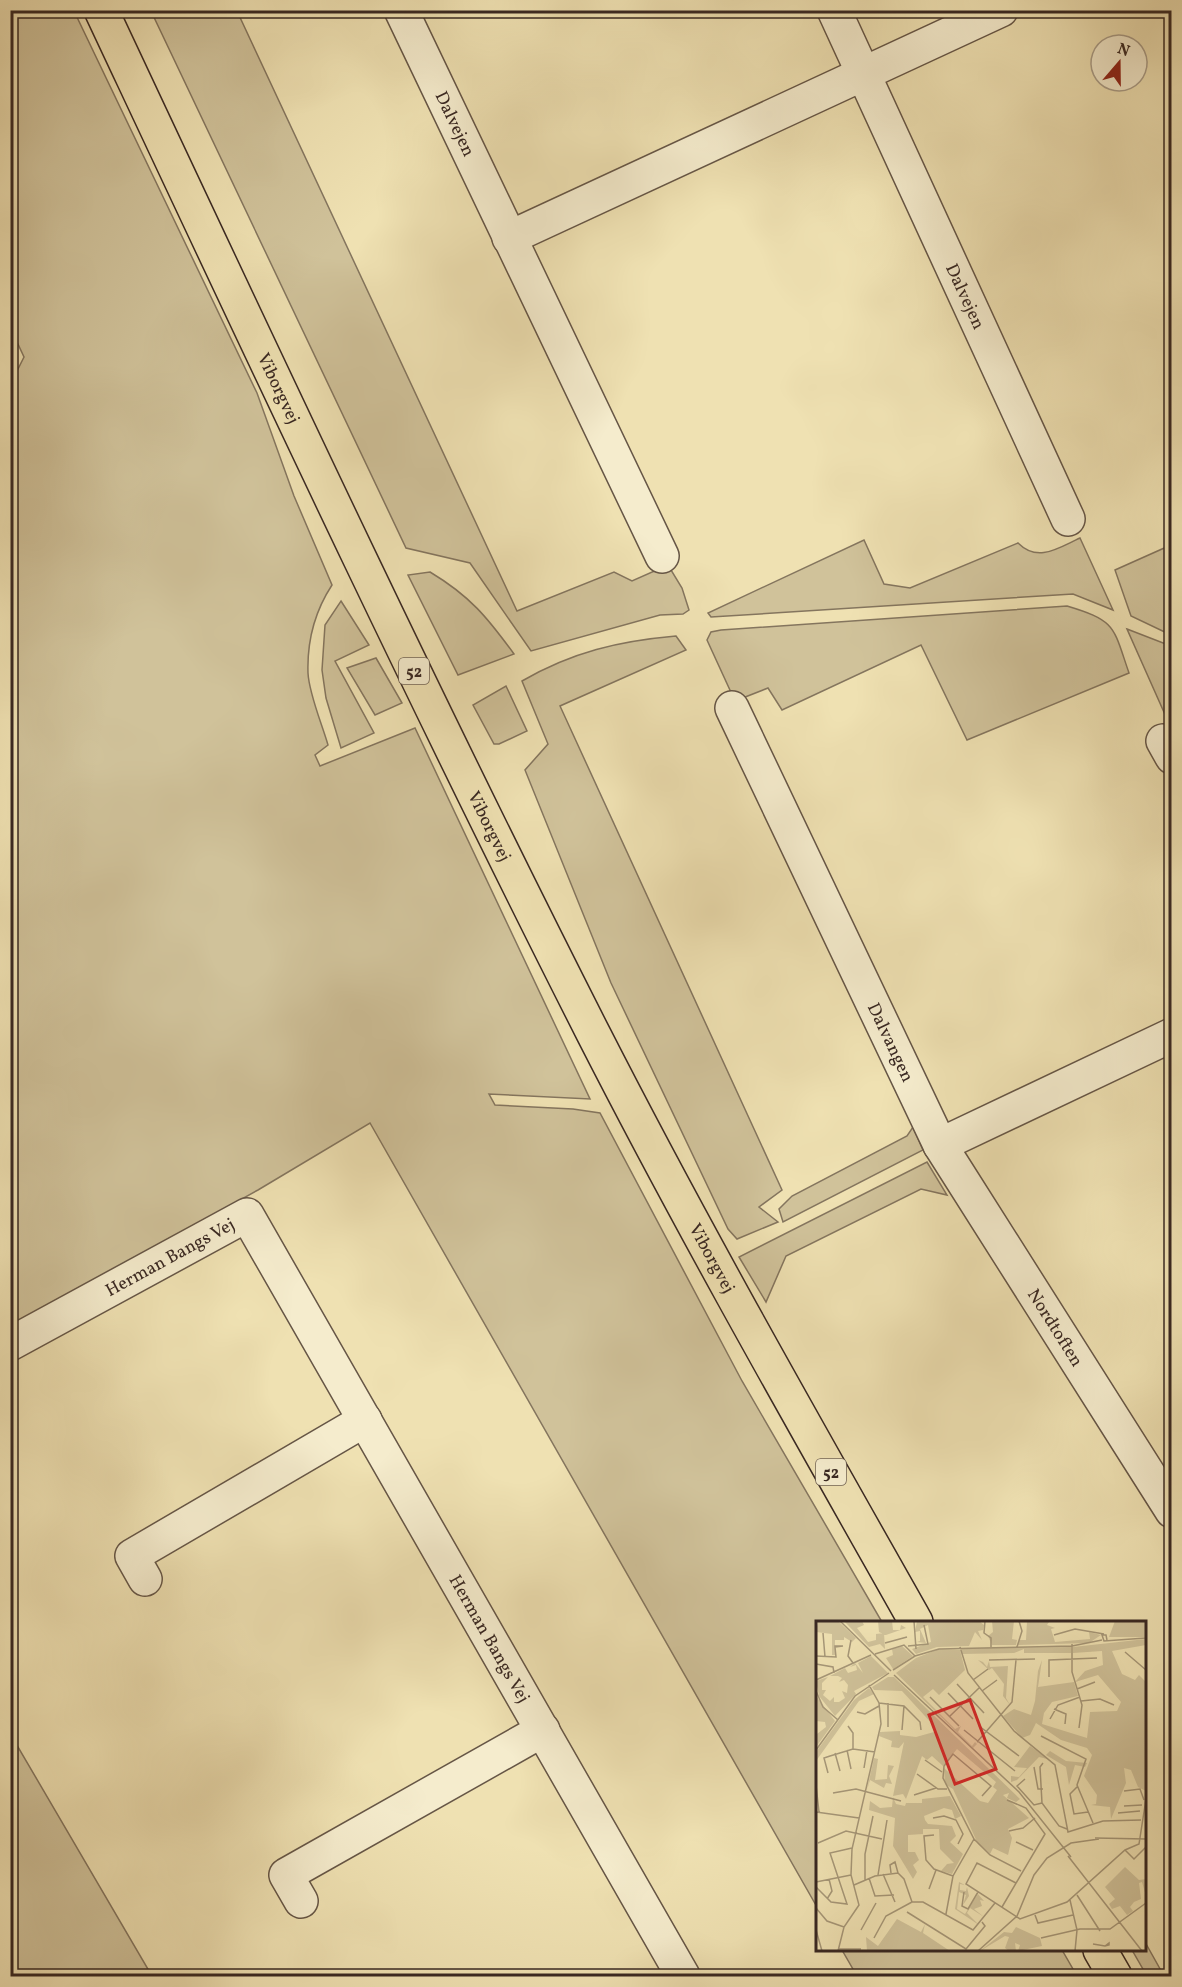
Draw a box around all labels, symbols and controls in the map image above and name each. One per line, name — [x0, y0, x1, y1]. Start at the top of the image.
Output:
north arrow — [1089, 33, 1149, 93]
text: N — [1114, 38, 1133, 63]
street label: Dalvejen — [428, 87, 480, 161]
street label: Dalvejen — [938, 260, 990, 334]
street label: Viborgvej — [250, 349, 305, 429]
road number: 52 — [399, 658, 429, 684]
street label: Viborgvej — [460, 787, 516, 866]
street label: Dalvangen — [860, 999, 919, 1087]
street label: Herman Bangs Vej — [101, 1213, 240, 1304]
street label: Viborgvej — [682, 1220, 740, 1298]
street label: Nordtoften — [1020, 1284, 1089, 1372]
road number: 52 — [816, 1459, 846, 1485]
street label: Herman Bangs Vej — [442, 1571, 535, 1708]
inset map — [816, 1621, 1146, 1951]

